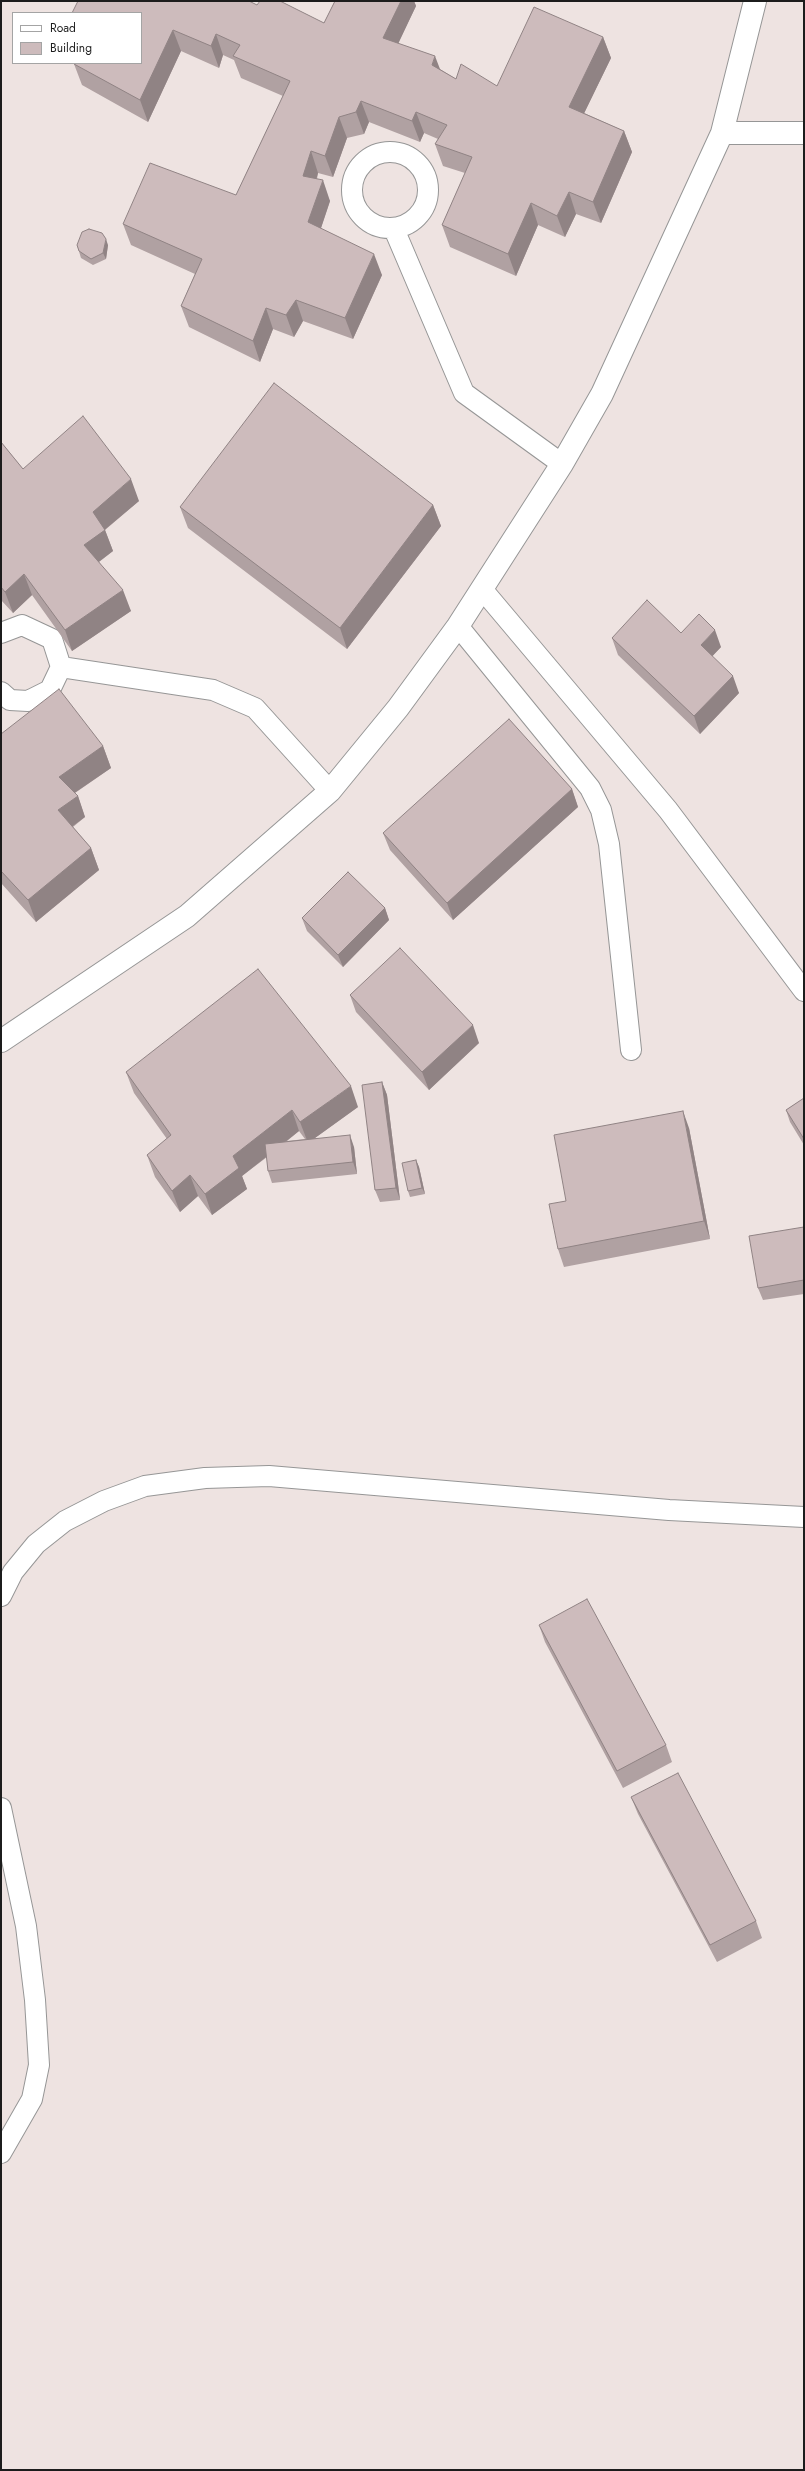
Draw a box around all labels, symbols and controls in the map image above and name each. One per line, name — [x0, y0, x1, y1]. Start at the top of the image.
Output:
legend — [12, 12, 142, 64]
text: Road — [50, 19, 76, 37]
text: Building — [50, 39, 92, 57]

